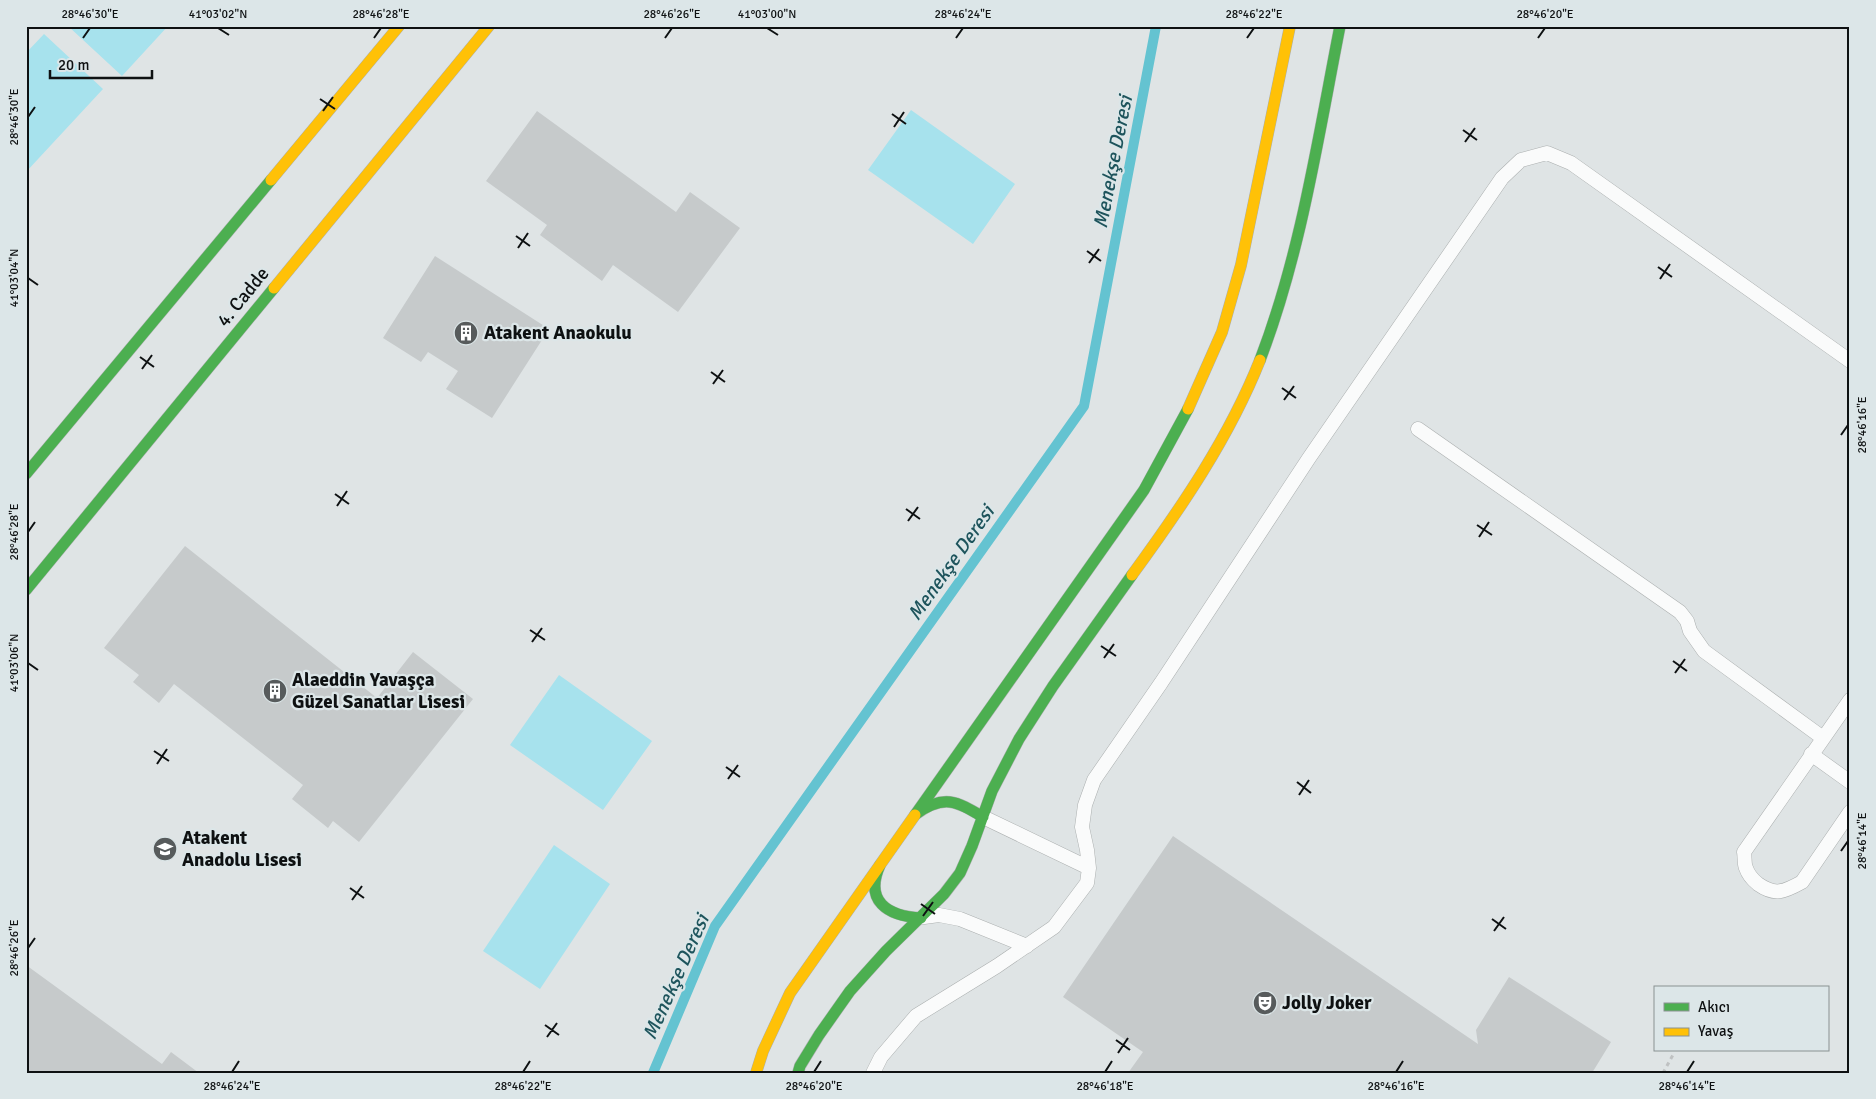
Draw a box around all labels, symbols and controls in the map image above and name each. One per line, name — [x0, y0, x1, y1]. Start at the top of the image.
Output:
text: 28°46'30"E — [61, 7, 119, 22]
text: 41°03'02"N — [189, 7, 247, 22]
text: 28°46'28"E — [352, 7, 410, 22]
text: 28°46'26"E — [643, 7, 701, 22]
text: 41°03'00"N — [738, 7, 796, 22]
text: 28°46'24"E — [934, 7, 992, 22]
text: 28°46'22"E — [1225, 7, 1283, 22]
text: 28°46'20"E — [1516, 7, 1574, 22]
scale bar — [50, 48, 152, 80]
text: 20 m — [58, 56, 89, 74]
text: 28°46'30"E — [7, 88, 22, 146]
water label: Menekşe Deresi — [1088, 92, 1138, 230]
text: 41°03'04"N — [7, 249, 22, 307]
street label: 4. Cadde — [212, 262, 274, 332]
building icon: Atakent Anaokulu — [453, 320, 479, 346]
place label: Atakent Anaokulu — [484, 321, 632, 345]
text: 28°46'16"E — [1855, 396, 1870, 454]
water label: Menekşe Deresi — [902, 499, 1001, 625]
text: 28°46'28"E — [7, 503, 22, 561]
text: 41°03'06"N — [7, 634, 22, 692]
place label: Alaeddin Yavaşça Güzel Sanatlar Lisesi — [292, 668, 465, 714]
building icon: Alaeddin Yavaşça Güzel Sanatlar Lisesi — [262, 678, 288, 704]
text: 28°46'14"E — [1855, 812, 1870, 870]
place label: Atakent Anadolu Lisesi — [182, 826, 302, 872]
school or university icon: Atakent Anadolu Lisesi — [152, 836, 178, 862]
water label: Menekşe Deresi — [637, 909, 715, 1043]
text: 28°46'26"E — [7, 919, 22, 977]
legend — [1654, 986, 1828, 1052]
theatre icon: Jolly Joker — [1252, 990, 1278, 1016]
place label: Jolly Joker — [1282, 991, 1372, 1015]
text: Akıcı — [1698, 998, 1730, 1016]
text: Yavaş — [1698, 1022, 1734, 1040]
text: 28°46'24"E — [203, 1079, 261, 1094]
text: 28°46'22"E — [494, 1079, 552, 1094]
text: 28°46'20"E — [785, 1079, 843, 1094]
text: 28°46'18"E — [1076, 1079, 1134, 1094]
text: 28°46'16"E — [1367, 1079, 1425, 1094]
text: 28°46'14"E — [1658, 1079, 1716, 1094]

